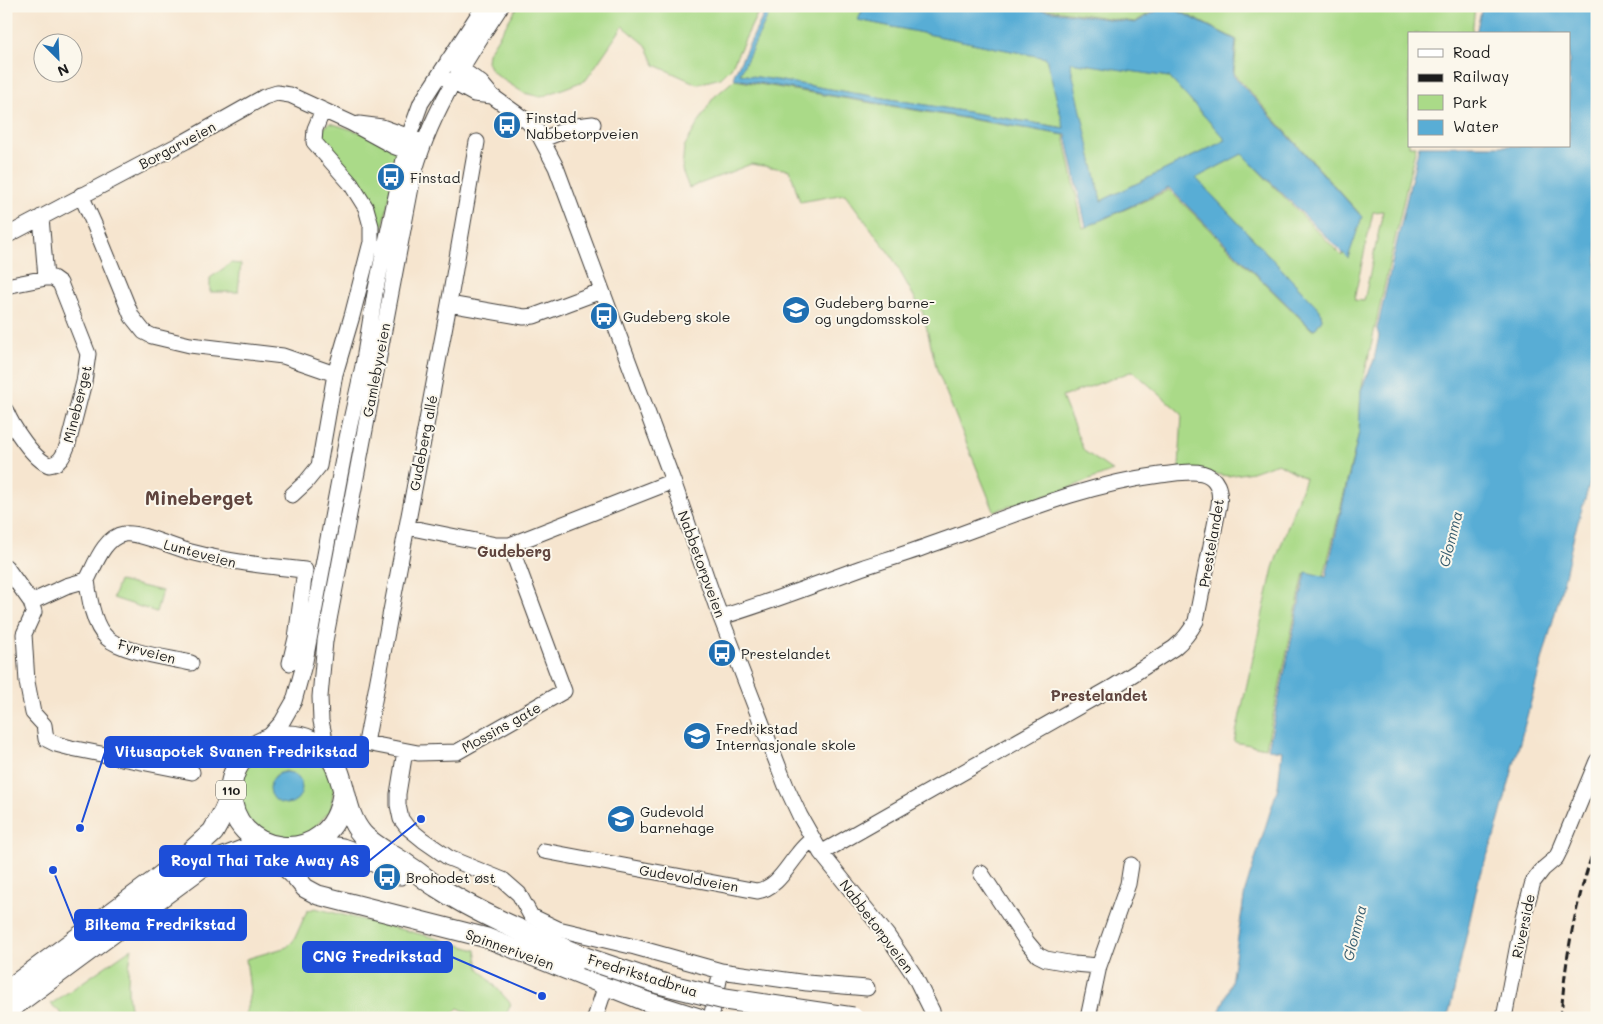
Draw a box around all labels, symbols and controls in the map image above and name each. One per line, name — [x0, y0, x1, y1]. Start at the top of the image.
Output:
north arrow — [32, 32, 82, 82]
legend — [1408, 32, 1570, 148]
text: Road — [1453, 42, 1490, 62]
text: N — [55, 59, 72, 81]
text: Railway — [1453, 66, 1509, 86]
text: Park — [1453, 92, 1487, 112]
place label: Finstad Nabbetorpveien — [526, 108, 638, 143]
bus stop icon: Finstad Nabbetorpveien — [492, 110, 522, 140]
text: Water — [1453, 116, 1499, 136]
street label: Borgarveien — [135, 117, 219, 173]
bus stop icon: Finstad — [376, 162, 406, 192]
place label: Finstad — [410, 168, 461, 187]
place label: Gudeberg barne- og ungdomsskole — [815, 293, 935, 328]
school or university icon: Gudeberg barne- og ungdomsskole — [781, 295, 811, 325]
bus stop icon: Gudeberg skole — [589, 301, 619, 331]
place label: Gudeberg skole — [623, 307, 731, 326]
street label: Gamlebyveien — [358, 321, 394, 419]
street label: Mineberget — [58, 363, 96, 445]
street label: Gudeberg allé — [404, 393, 442, 493]
district label: Mineberget — [145, 485, 253, 510]
street label: Prestelandet — [1194, 497, 1228, 589]
street label: Nabbetorpveien — [674, 508, 730, 620]
water label: Glomma — [1433, 509, 1467, 569]
street label: Lunteveien — [162, 534, 238, 572]
district label: Gudeberg — [477, 541, 551, 561]
street label: Fyrveien — [116, 634, 178, 668]
bus stop icon: Prestelandet — [707, 638, 737, 668]
place label: Prestelandet — [741, 644, 831, 663]
district label: Prestelandet — [1050, 685, 1148, 705]
street label: Mossins gate — [458, 697, 544, 757]
place label: Fredrikstad Internasjonale skole — [716, 719, 856, 754]
school or university icon: Fredrikstad Internasjonale skole — [682, 721, 712, 751]
callout: Vitusapotek Svanen Fredrikstad — [105, 737, 368, 767]
text: Vitusapotek Svanen Fredrikstad — [115, 741, 358, 761]
road number: 110 — [216, 780, 246, 800]
place label: Gudevold barnehage — [640, 802, 715, 837]
school or university icon: Gudevold barnehage — [606, 804, 636, 834]
callout: Royal Thai Take Away AS — [160, 846, 369, 876]
text: Royal Thai Take Away AS — [171, 850, 359, 870]
street label: Gudevoldveien — [638, 860, 740, 896]
bus stop icon: Brohodet øst — [372, 862, 402, 892]
place label: Brohodet øst — [406, 868, 496, 887]
street label: Nabbetorpveien — [836, 875, 918, 977]
street label: Riverside — [1507, 892, 1539, 960]
water label: Glomma — [1337, 903, 1371, 963]
callout: Biltema Fredrikstad — [75, 910, 246, 940]
text: Biltema Fredrikstad — [84, 914, 236, 934]
street label: Spinneriveien — [463, 924, 557, 974]
callout: CNG Fredrikstad — [303, 942, 452, 972]
text: CNG Fredrikstad — [312, 946, 442, 966]
street label: Fredrikstadbrua — [586, 949, 700, 1001]

